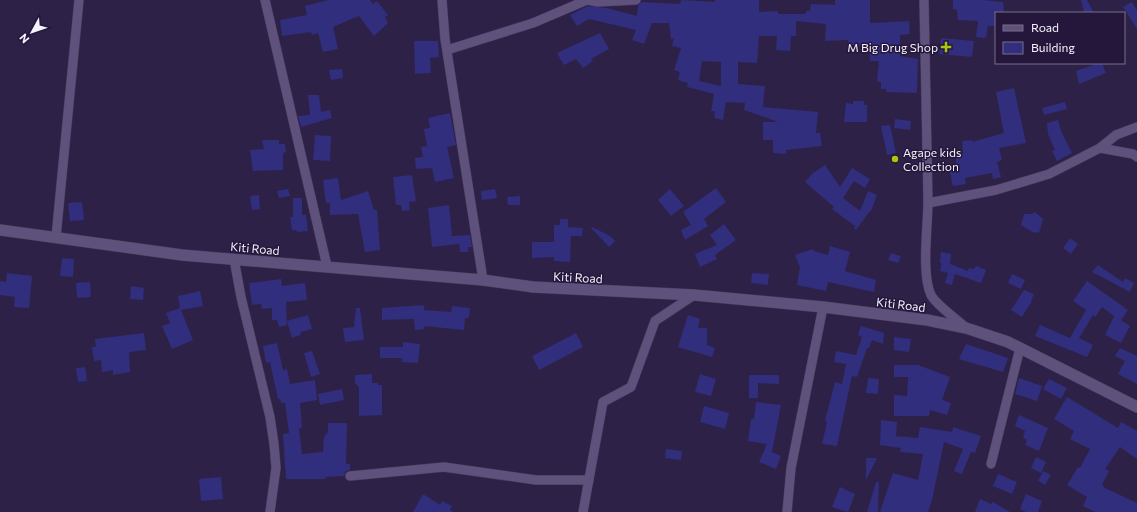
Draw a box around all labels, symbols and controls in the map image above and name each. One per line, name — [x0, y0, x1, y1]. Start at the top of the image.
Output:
north arrow — [12, 12, 52, 52]
legend — [995, 12, 1125, 64]
text: Road — [1031, 20, 1059, 34]
text: N — [16, 31, 32, 46]
place label: M Big Drug Shop — [847, 40, 938, 54]
text: Building — [1031, 40, 1075, 54]
marker: M Big Drug Shop — [941, 42, 951, 52]
place label: Agape kids Collection — [903, 145, 961, 173]
marker: Agape kids Collection — [890, 154, 900, 164]
street label: Kiti Road — [230, 239, 280, 257]
street label: Kiti Road — [553, 269, 603, 285]
street label: Kiti Road — [876, 294, 926, 314]

